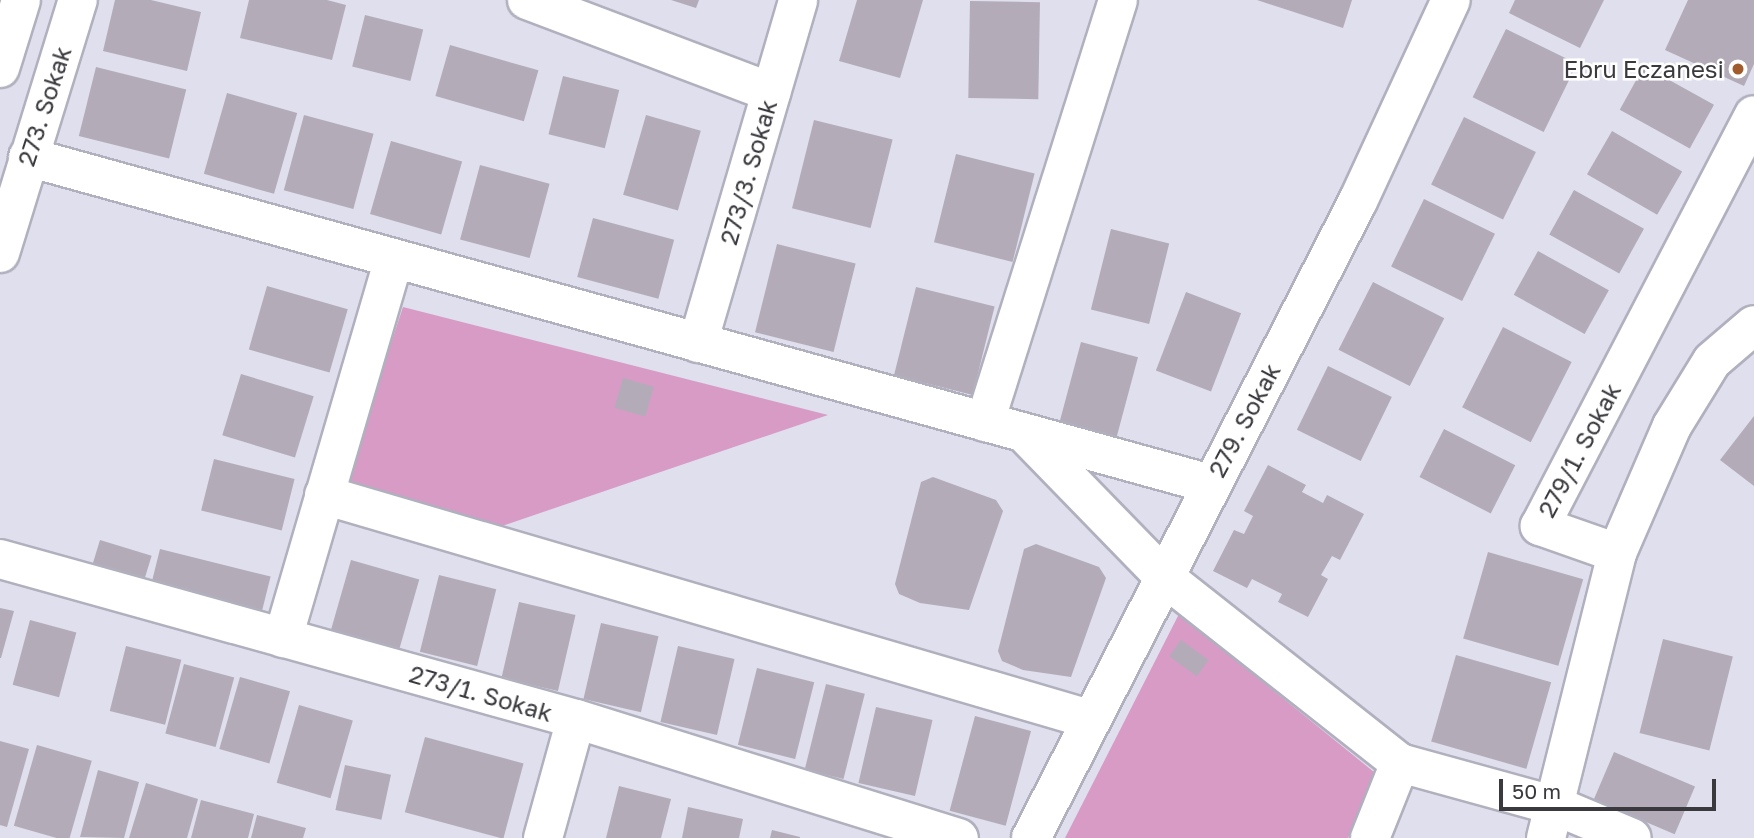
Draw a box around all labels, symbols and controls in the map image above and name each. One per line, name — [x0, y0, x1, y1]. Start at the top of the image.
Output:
street label: 273. Sokak — [11, 43, 77, 169]
place label: Ebru Eczanesi — [1564, 55, 1724, 83]
marker: Ebru Eczanesi — [1730, 61, 1746, 77]
street label: 273/3. Sokak — [714, 96, 782, 248]
street label: 279. Sokak — [1202, 358, 1286, 482]
street label: 279/1. Sokak — [1532, 378, 1626, 522]
street label: 273/1. Sokak — [406, 659, 556, 727]
scale bar — [1502, 764, 1719, 808]
text: 50 m — [1512, 778, 1561, 804]

